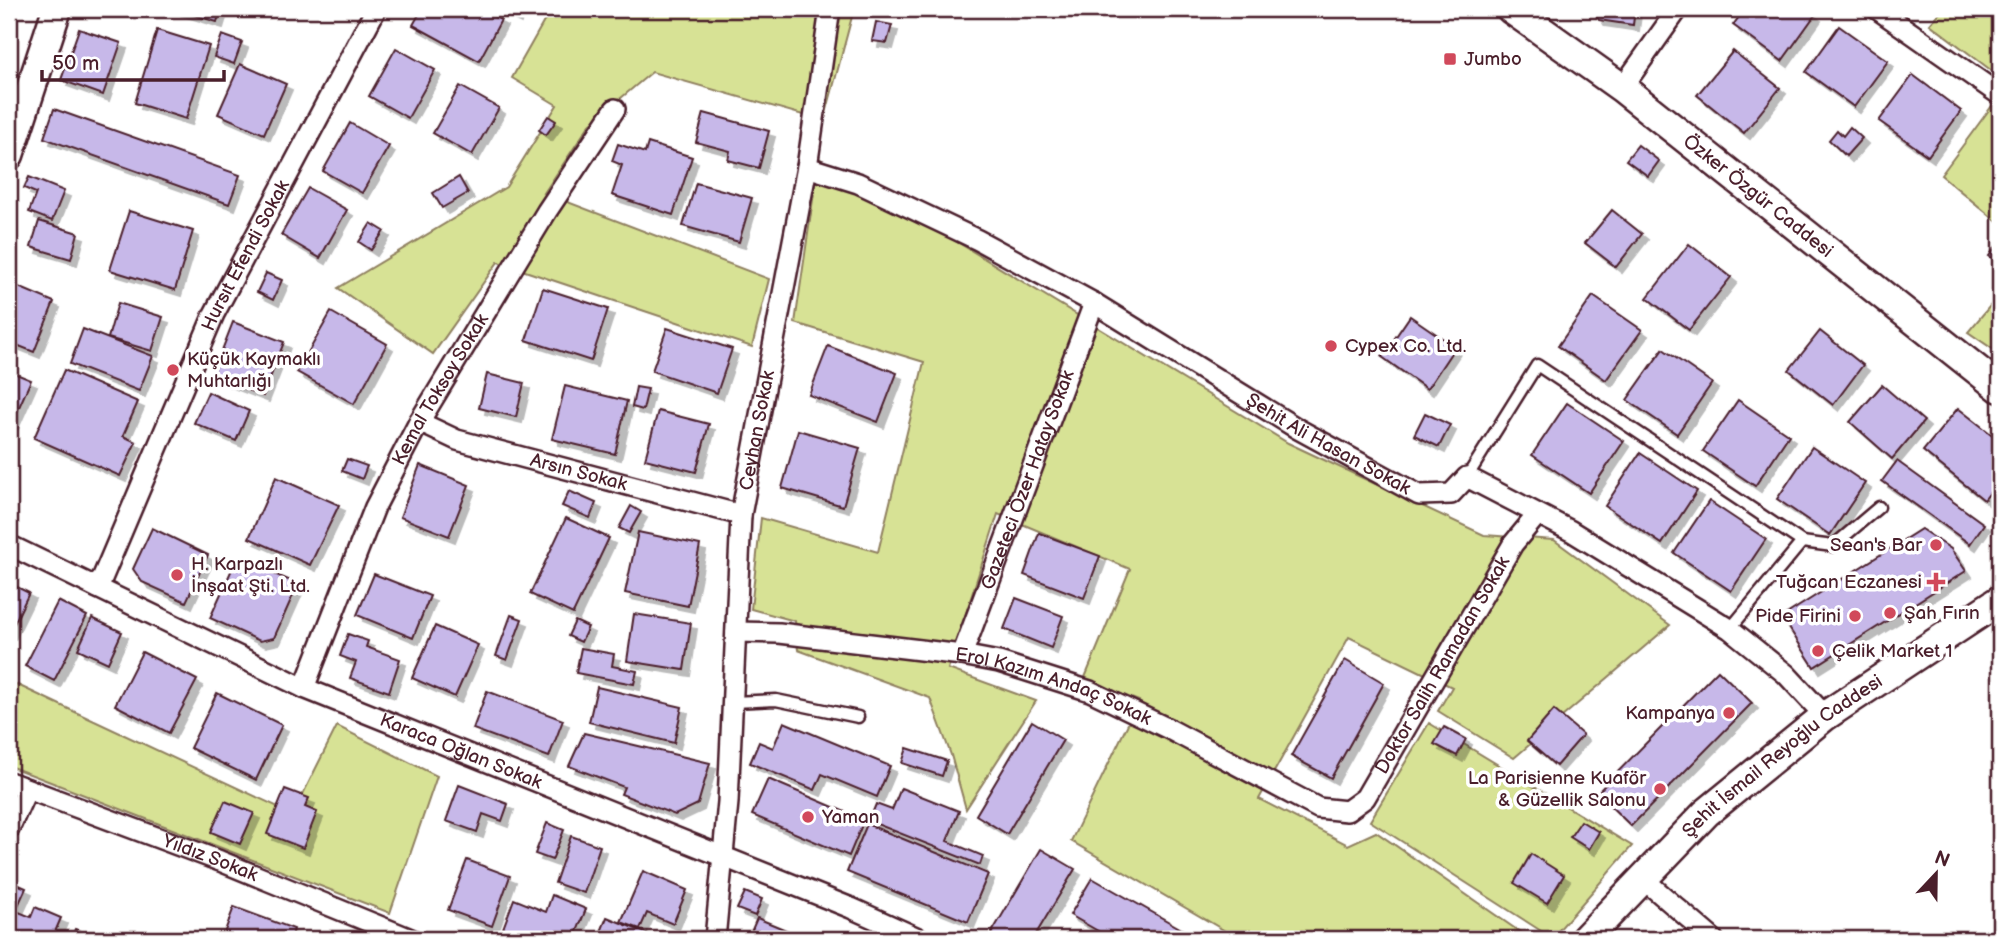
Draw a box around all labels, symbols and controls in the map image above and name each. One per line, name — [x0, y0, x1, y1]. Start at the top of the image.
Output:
scale bar — [42, 38, 224, 82]
place label: Jumbo — [1464, 48, 1522, 71]
text: 50 m — [52, 51, 99, 76]
marker: Jumbo — [1442, 51, 1458, 67]
street label: Özker Özgür Caddesi — [1679, 130, 1838, 262]
street label: Hursıt Efendi Sokak — [197, 175, 295, 334]
street label: Kemal Toksoy Sokak — [387, 309, 494, 469]
place label: Cypex Co. Ltd. — [1345, 335, 1466, 358]
marker: Cypex Co. Ltd. — [1323, 338, 1339, 354]
place label: Küçük Kaymaklı Muhtarlığı — [187, 348, 321, 393]
marker: Küçük Kaymaklı Muhtarlığı — [165, 362, 181, 378]
street label: Gazeteci Özer Hatay Sokak — [976, 366, 1079, 593]
street label: Ceyhan Sokak — [734, 368, 780, 492]
street label: Şehit Ali Hasan Sokak — [1242, 388, 1415, 500]
street label: Arsın Sokak — [528, 448, 630, 496]
place label: Sean's Bar — [1830, 534, 1923, 557]
marker: Sean's Bar — [1928, 537, 1944, 553]
street label: Doktor Salih Ramadan Sokak — [1370, 552, 1515, 778]
place label: H. Karpazlı İnşaat Şti. Ltd. — [191, 553, 310, 598]
marker: H. Karpazlı İnşaat Şti. Ltd. — [169, 567, 185, 583]
place label: Tuğcan Eczanesi — [1776, 571, 1922, 594]
marker: Tuğcan Eczanesi — [1928, 574, 1944, 590]
place label: Şah Fırın — [1904, 602, 1980, 625]
place label: Pide Firini — [1755, 605, 1841, 628]
marker: Şah Fırın — [1882, 605, 1898, 621]
marker: Pide Firini — [1847, 608, 1863, 624]
place label: Çelik Market 1 — [1832, 640, 1952, 663]
street label: Erol Kazım Andaç Sokak — [954, 643, 1156, 731]
marker: Çelik Market 1 — [1810, 643, 1826, 659]
street label: Şehit İsmail Reyoğlu Caddesi — [1677, 670, 1887, 842]
place label: Kampanya — [1625, 702, 1715, 725]
marker: Kampanya — [1721, 705, 1737, 721]
street label: Karaca Oğlan Sokak — [376, 708, 546, 794]
place label: La Parisienne Kuaför & Güzellik Salonu — [1468, 767, 1647, 812]
marker: La Parisienne Kuaför & Güzellik Salonu — [1652, 781, 1668, 797]
place label: Yaman — [821, 806, 879, 829]
marker: Yaman — [800, 809, 816, 825]
street label: Yıldız Sokak — [158, 829, 262, 887]
north arrow — [1900, 839, 1970, 909]
text: N — [1931, 846, 1953, 873]

